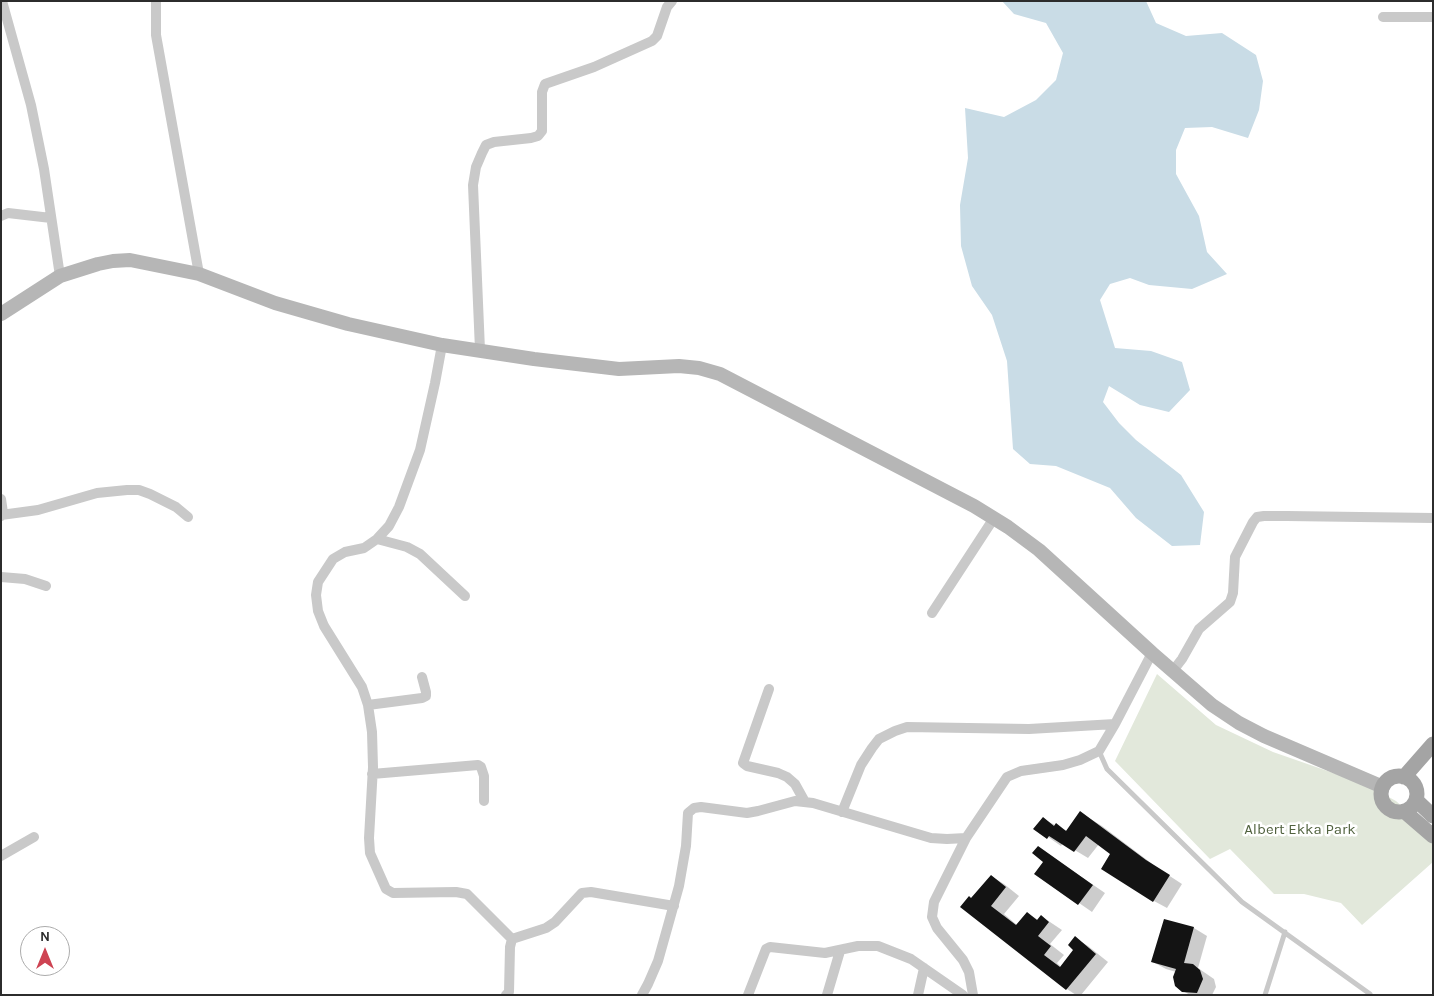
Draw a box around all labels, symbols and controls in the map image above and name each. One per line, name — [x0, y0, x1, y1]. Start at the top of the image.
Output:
park label: Albert Ekka Park — [1244, 821, 1356, 839]
north arrow — [20, 926, 70, 976]
text: N — [40, 928, 50, 945]

